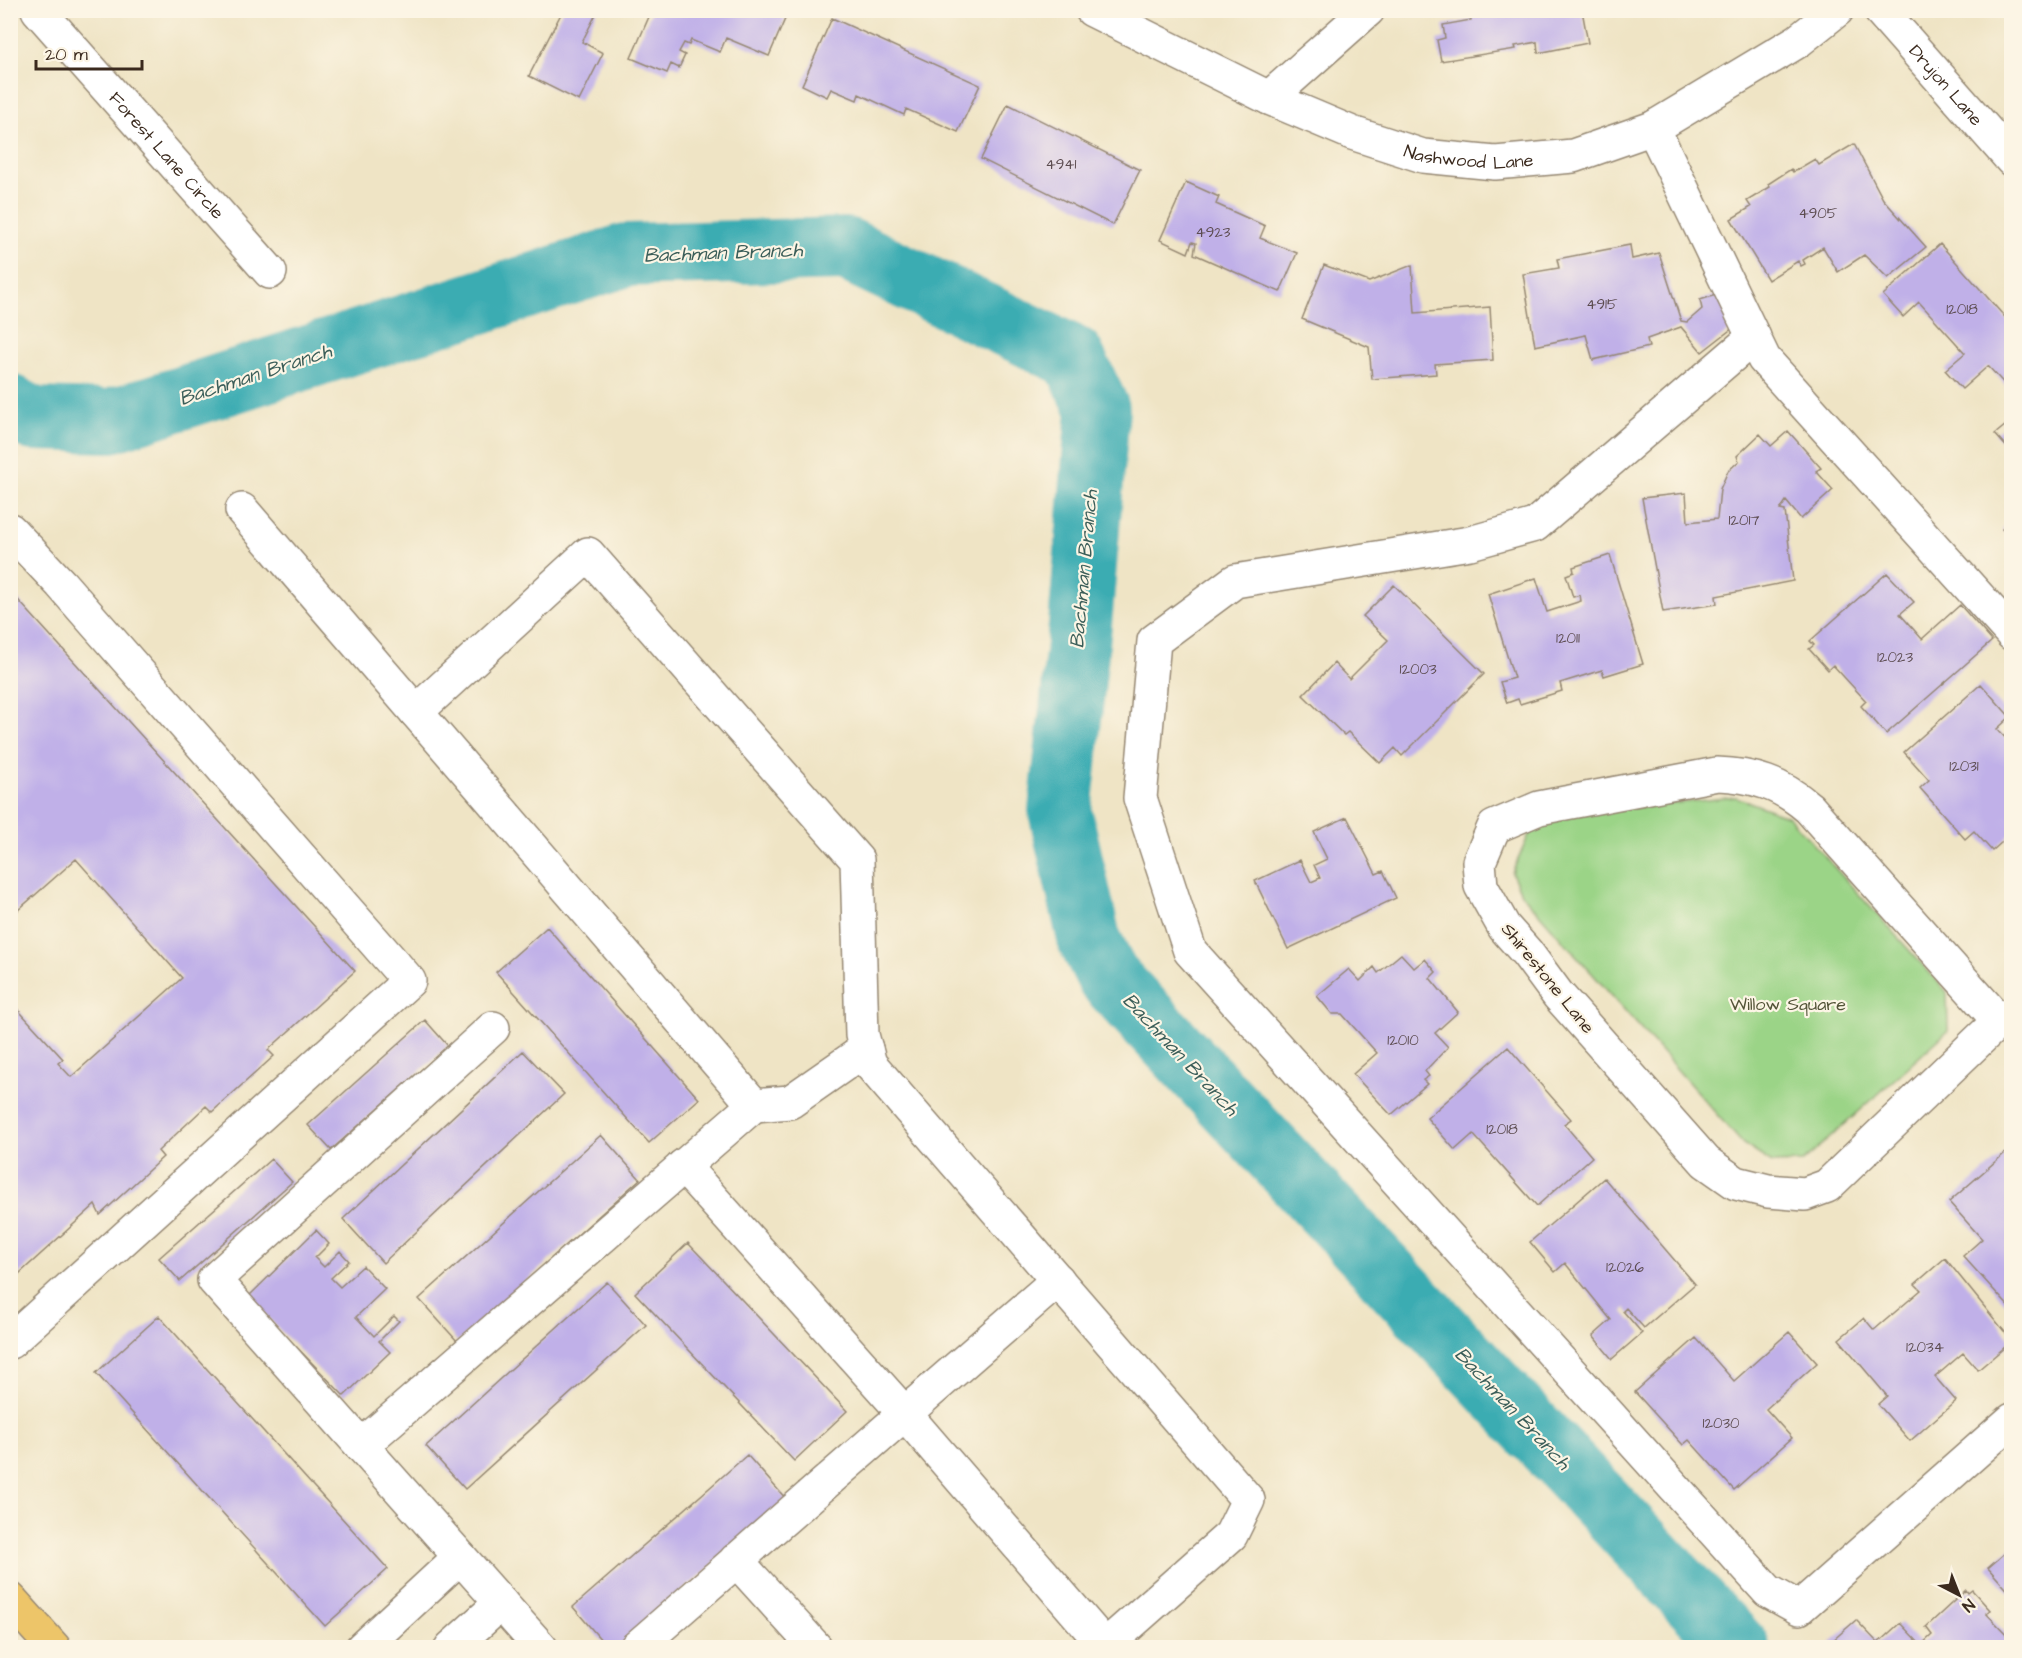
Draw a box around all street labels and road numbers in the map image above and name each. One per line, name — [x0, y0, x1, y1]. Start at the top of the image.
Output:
street label: Drujon Lane — [1903, 39, 1988, 132]
street label: Forest Lane Circle — [103, 86, 230, 225]
street label: Nashwood Lane — [1401, 139, 1535, 176]
street label: Shirestone Lane — [1495, 918, 1600, 1039]

